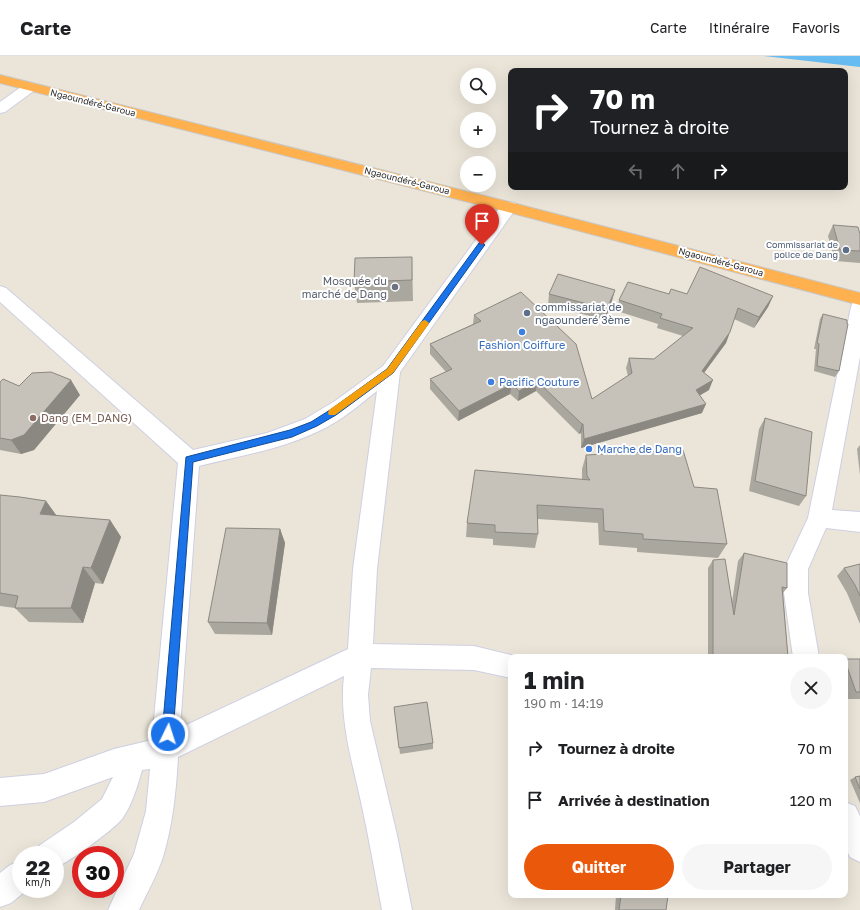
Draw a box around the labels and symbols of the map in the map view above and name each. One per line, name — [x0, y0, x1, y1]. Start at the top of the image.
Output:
street label: Ngaoundéré-Garoua — [49, 87, 137, 118]
street label: Ngaoundéré-Garoua — [363, 165, 451, 196]
pin — [465, 204, 499, 245]
place label: Commissariat de police de Dang — [766, 239, 838, 260]
street label: Ngaoundéré-Garoua — [677, 245, 765, 278]
marker: Commissariat de police de Dang — [841, 245, 851, 255]
place label: Mosquée du marché de Dang — [302, 274, 387, 300]
marker: Mosquée du marché de Dang — [390, 282, 400, 292]
place label: commissariat de ngaounderé 3ème — [535, 300, 630, 326]
marker: commissariat de ngaounderé 3ème — [522, 308, 532, 318]
marker: Fashion Coiffure — [517, 327, 527, 337]
place label: Fashion Coiffure — [479, 338, 565, 351]
place label: Pacific Couture — [499, 375, 579, 388]
marker: Pacific Couture — [486, 377, 496, 387]
place label: Dang (EM_DANG) — [41, 411, 132, 424]
marker: Dang (EM_DANG) — [28, 413, 38, 423]
place label: Marche de Dang — [597, 442, 682, 455]
marker: Marche de Dang — [584, 444, 594, 454]
position arrow — [147, 713, 189, 755]
speed limit sign: 30 — [72, 846, 124, 898]

